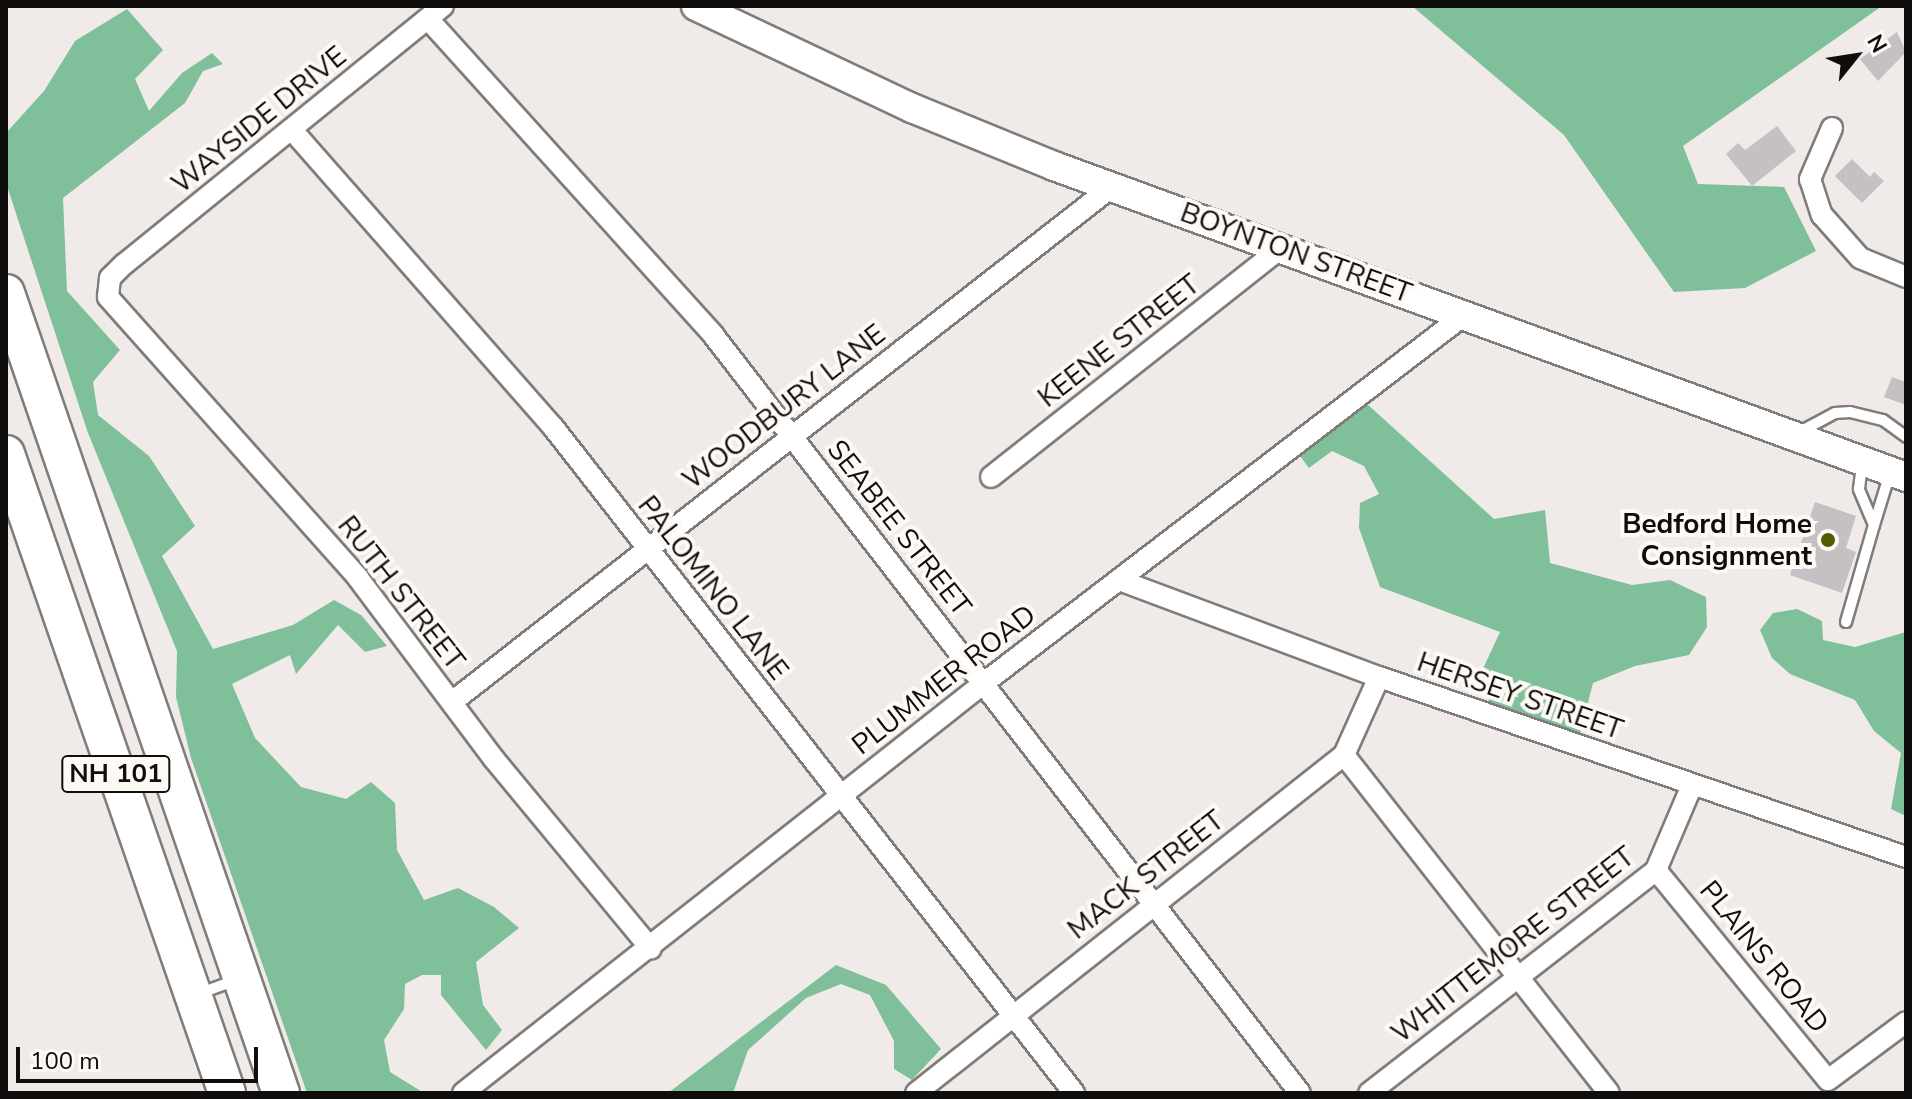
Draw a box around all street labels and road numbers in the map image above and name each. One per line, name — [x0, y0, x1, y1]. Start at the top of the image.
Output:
street label: WAYSIDE DRIVE — [165, 39, 353, 201]
street label: BOYNTON STREET — [1176, 196, 1416, 310]
street label: KEENE STREET — [1031, 267, 1207, 415]
street label: WOODBURY LANE — [676, 317, 892, 497]
street label: SEABEE STREET — [820, 433, 978, 623]
street label: PALOMINO LANE — [631, 489, 795, 687]
street label: RUTH STREET — [331, 509, 471, 677]
street label: PLUMMER ROAD — [846, 598, 1042, 762]
street label: HERSEY STREET — [1413, 645, 1627, 747]
road number: NH 101 — [60, 752, 172, 796]
street label: MACK STREET — [1061, 804, 1231, 946]
street label: WHITTEMORE STREET — [1385, 840, 1641, 1050]
street label: PLAINS ROAD — [1692, 874, 1836, 1040]

